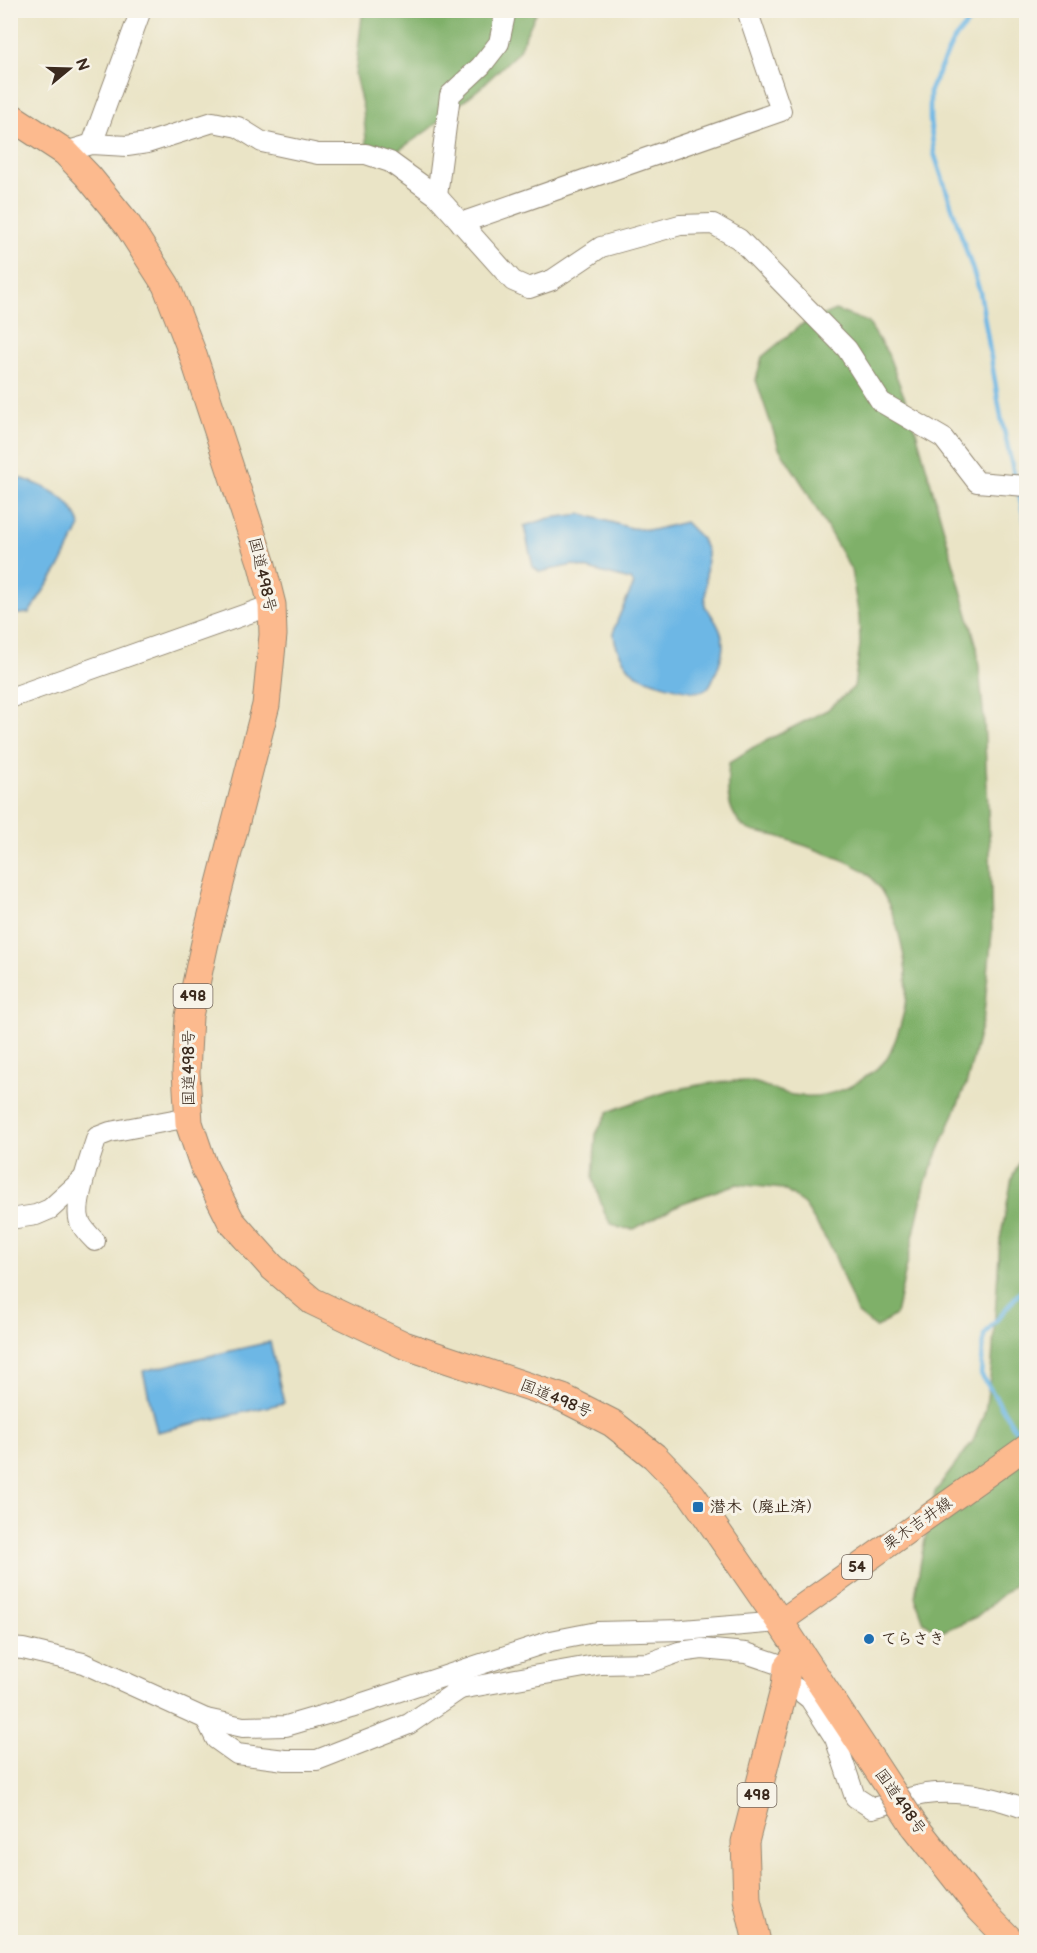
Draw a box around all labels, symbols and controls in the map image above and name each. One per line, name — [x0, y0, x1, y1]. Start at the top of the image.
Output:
north arrow — [39, 39, 99, 99]
text: N — [71, 56, 93, 73]
street label: 国道498号 — [244, 536, 280, 614]
road number: 498 — [174, 984, 212, 1008]
street label: 国道498号 — [180, 1030, 199, 1106]
street label: 国道498号 — [517, 1376, 595, 1422]
street label: 栗木吉井線 — [880, 1493, 956, 1555]
place label: 潜木（廃止済） — [710, 1498, 822, 1517]
marker: 潜木（廃止済） — [691, 1500, 705, 1514]
road number: 54 — [842, 1555, 872, 1579]
place label: てらさき — [881, 1630, 945, 1649]
marker: てらさき — [862, 1632, 876, 1646]
street label: 国道498号 — [870, 1765, 930, 1839]
road number: 498 — [738, 1783, 777, 1807]

